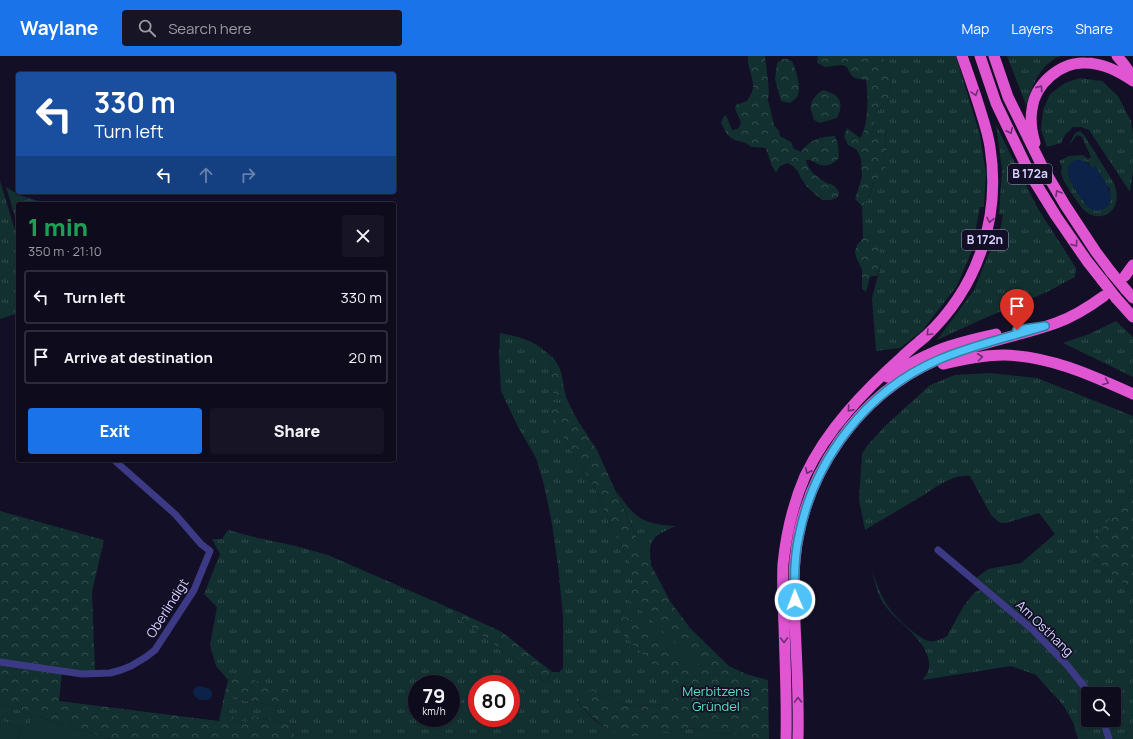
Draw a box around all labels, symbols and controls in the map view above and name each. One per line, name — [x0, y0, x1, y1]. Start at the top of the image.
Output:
search box — [122, 10, 402, 46]
text: Waylane — [20, 15, 98, 41]
icon: search — [136, 17, 158, 39]
text: Search here — [168, 18, 252, 39]
text: Map — [961, 19, 989, 38]
text: Layers — [1011, 19, 1053, 38]
text: Share — [1075, 19, 1113, 38]
text: 330 m — [94, 83, 176, 121]
one-way arrow — [1035, 86, 1042, 93]
icon: left — [28, 88, 80, 140]
one-way arrow — [970, 89, 978, 96]
text: Turn left — [94, 119, 164, 143]
one-way arrow — [1005, 127, 1012, 135]
icon: left — [153, 164, 175, 186]
icon: ahead — [195, 164, 217, 186]
icon: right — [237, 164, 259, 186]
road number: B 172a — [1008, 164, 1052, 184]
one-way arrow — [1055, 190, 1062, 197]
text: 1 min — [28, 210, 88, 243]
button: close — [342, 215, 384, 257]
one-way arrow — [986, 217, 994, 223]
road number: B 172n — [962, 230, 1008, 250]
one-way arrow — [1070, 239, 1077, 246]
text: 350 m · 21:10 — [28, 242, 102, 260]
icon: left — [30, 286, 52, 308]
text: Turn left — [64, 287, 126, 308]
text: 330 m — [341, 287, 382, 308]
pin — [1000, 289, 1034, 330]
icon: arrive — [1006, 295, 1028, 317]
one-way arrow — [926, 328, 934, 336]
icon: arrive — [30, 346, 52, 368]
text: Arrive at destination — [64, 347, 213, 368]
text: 20 m — [349, 347, 382, 368]
one-way arrow — [977, 353, 983, 362]
one-way arrow — [1102, 378, 1109, 386]
one-way arrow — [848, 404, 855, 412]
button: Exit — [28, 408, 202, 454]
button: Share — [210, 408, 384, 454]
one-way arrow — [805, 467, 813, 475]
street label: Oberlindigt — [142, 575, 192, 641]
position arrow — [774, 579, 816, 621]
street label: Am Osthang — [1012, 596, 1078, 660]
one-way arrow — [780, 637, 788, 643]
speed limit sign: 80 — [468, 675, 520, 727]
text: 79 — [422, 682, 446, 709]
park label: Merbitzens Gründel — [682, 682, 750, 715]
map controls — [1081, 687, 1121, 727]
button: search — [1081, 687, 1121, 727]
one-way arrow — [794, 697, 802, 703]
text: km/h — [422, 704, 446, 718]

